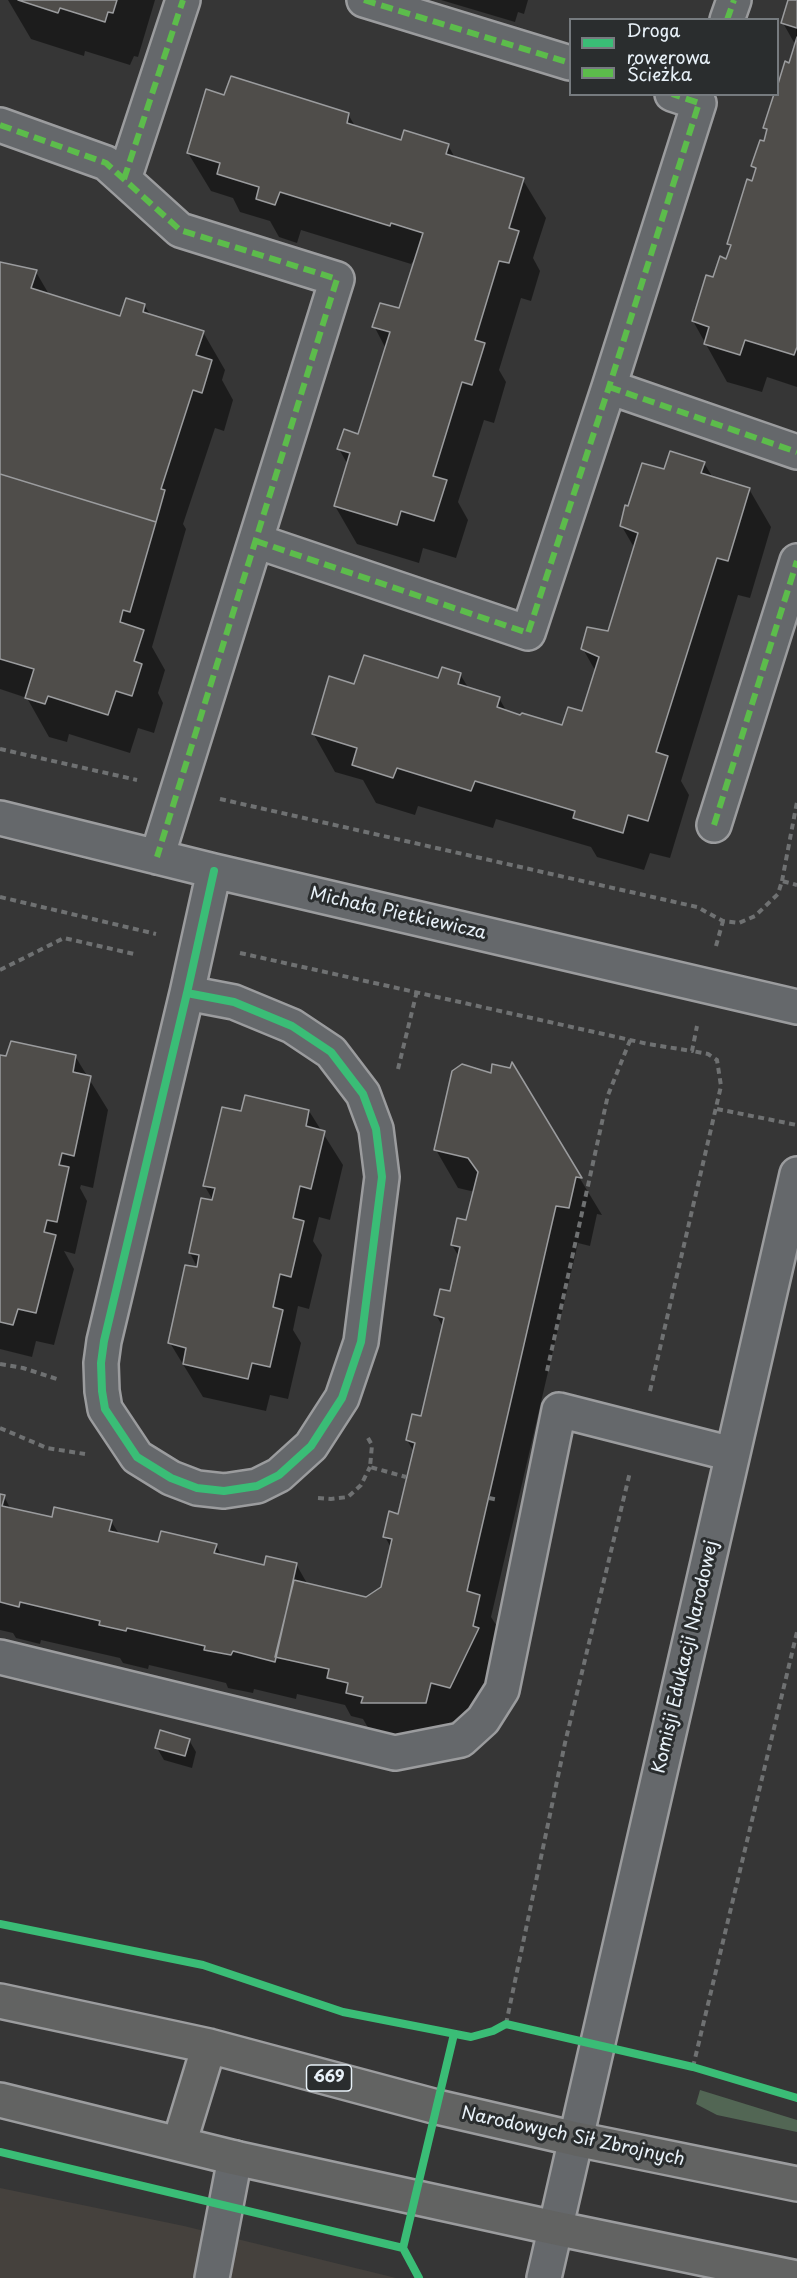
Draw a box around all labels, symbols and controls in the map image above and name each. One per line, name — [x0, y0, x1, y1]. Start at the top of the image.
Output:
text: Droga rowerowa — [627, 16, 710, 70]
legend — [569, 18, 779, 96]
text: Ścieżka — [627, 60, 692, 87]
street label: Michała Pietkiewicza — [308, 883, 488, 945]
street label: Komisji Edukacji Narodowej — [649, 1538, 723, 1776]
road number: 669 — [306, 2065, 352, 2091]
street label: Narodowych Sił Zbrojnych — [459, 2103, 687, 2171]

